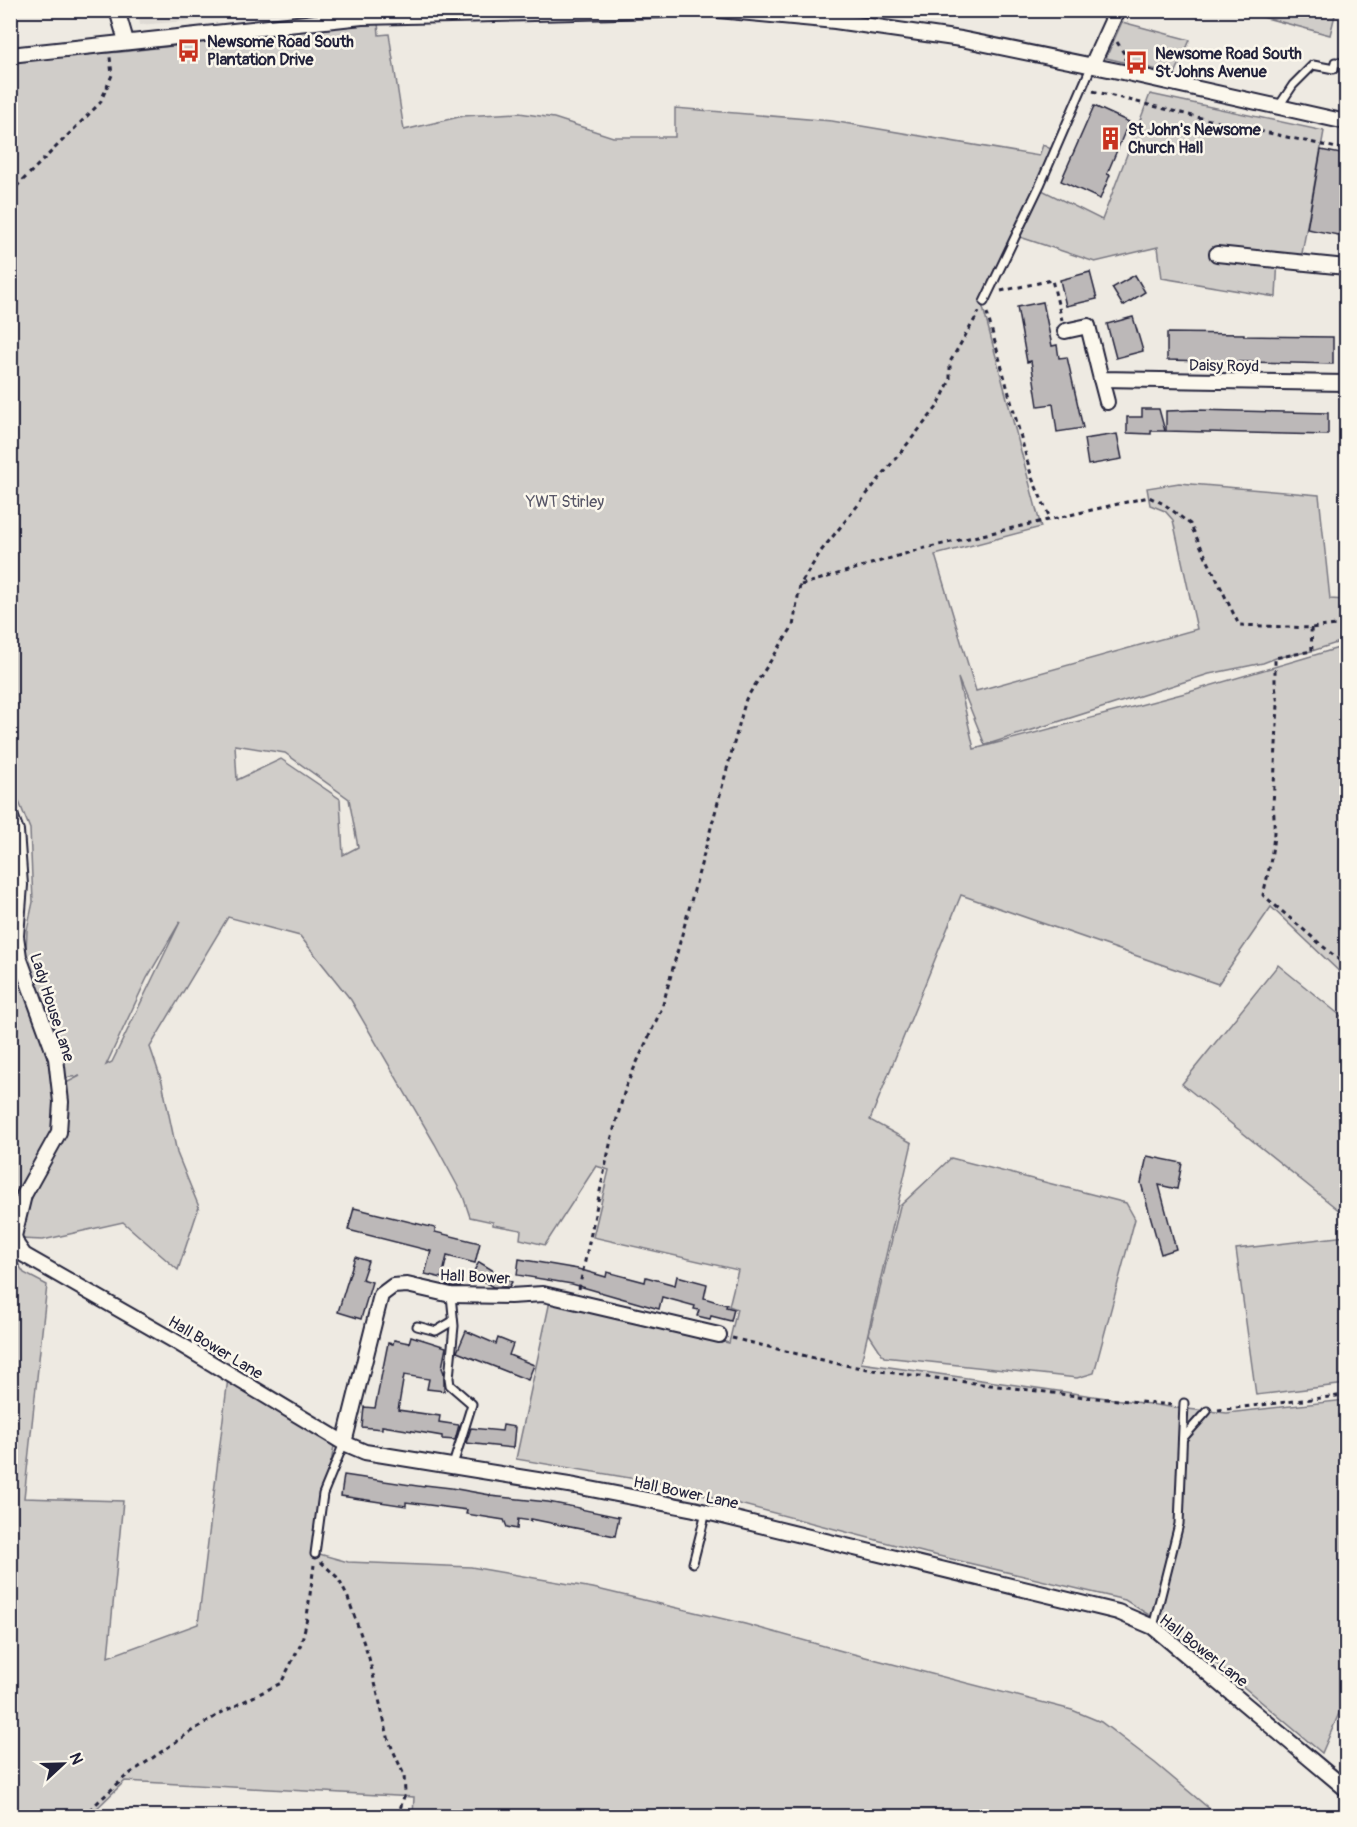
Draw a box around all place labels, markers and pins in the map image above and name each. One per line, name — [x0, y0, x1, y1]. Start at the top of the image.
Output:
place label: Newsome Road South Plantation Drive — [207, 32, 354, 70]
bus stop icon: Newsome Road South Plantation Drive — [176, 37, 202, 63]
place label: Newsome Road South St Johns Avenue — [1155, 44, 1302, 82]
bus stop icon: Newsome Road South St Johns Avenue — [1124, 49, 1150, 75]
place label: St John's Newsome Church Hall — [1128, 120, 1262, 158]
building icon: St John's Newsome Church Hall — [1097, 125, 1123, 151]

